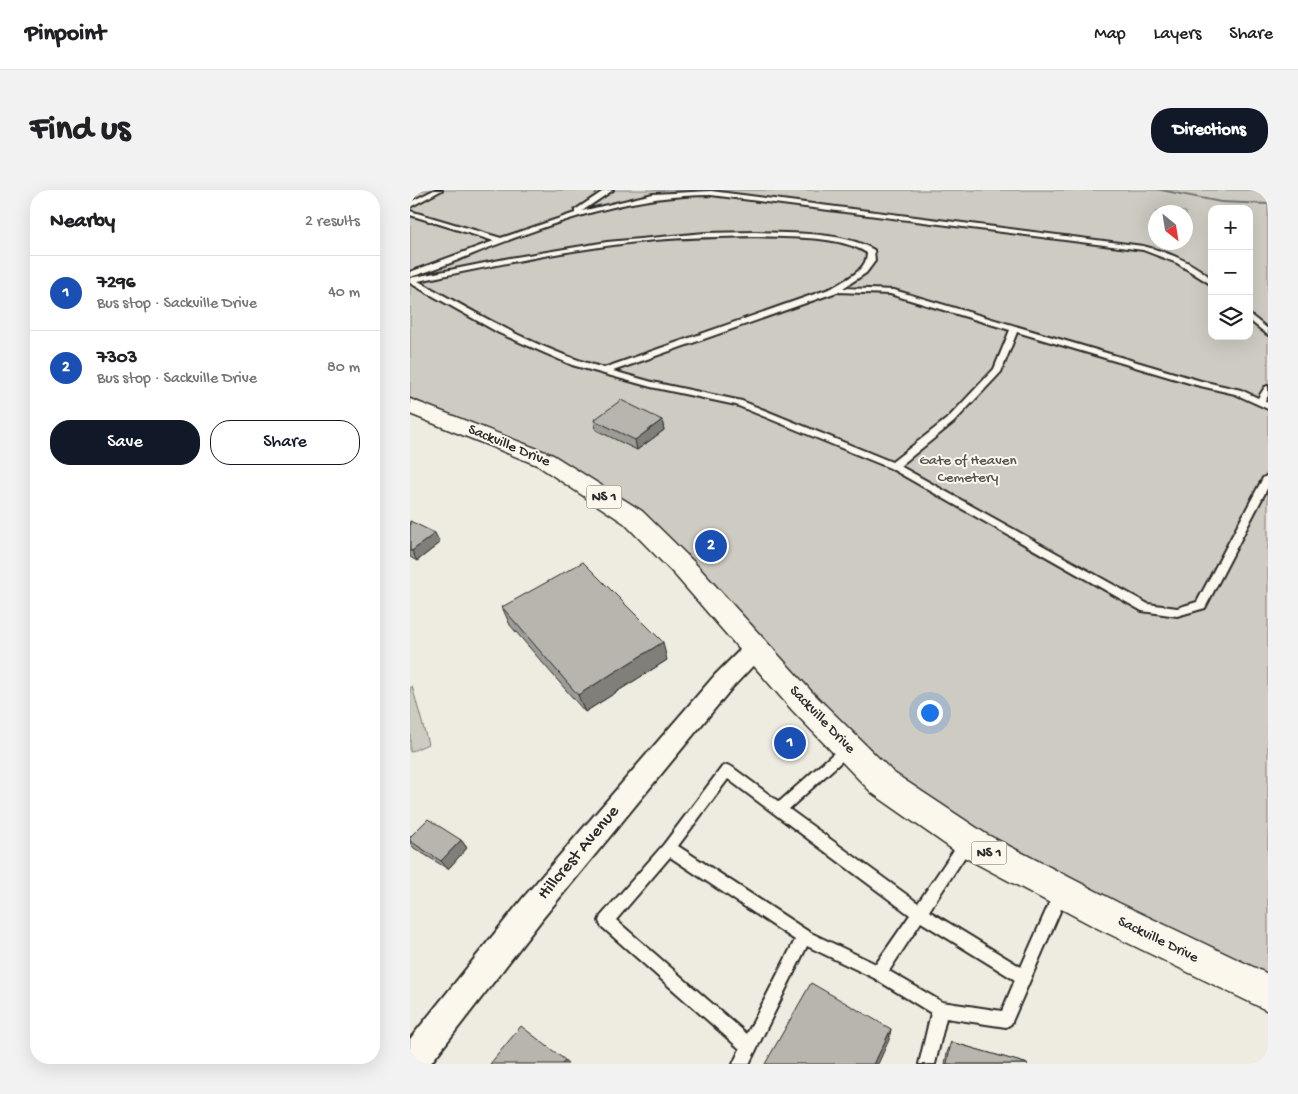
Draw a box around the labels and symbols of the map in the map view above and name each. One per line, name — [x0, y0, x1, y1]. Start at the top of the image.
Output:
north arrow — [1148, 205, 1193, 250]
street label: Sackville Drive — [465, 421, 553, 471]
park label: Gate of Heaven Cemetery — [919, 452, 1017, 487]
road number: NS 1 — [586, 486, 622, 508]
pin: 2 — [695, 527, 727, 565]
street label: Sackville Drive — [785, 682, 859, 758]
your location — [917, 700, 943, 726]
pin: 1 — [774, 724, 806, 762]
street label: Hillcrest Avenue — [534, 801, 625, 904]
road number: NS 1 — [972, 841, 1006, 864]
street label: Sackville Drive — [1115, 913, 1202, 967]

